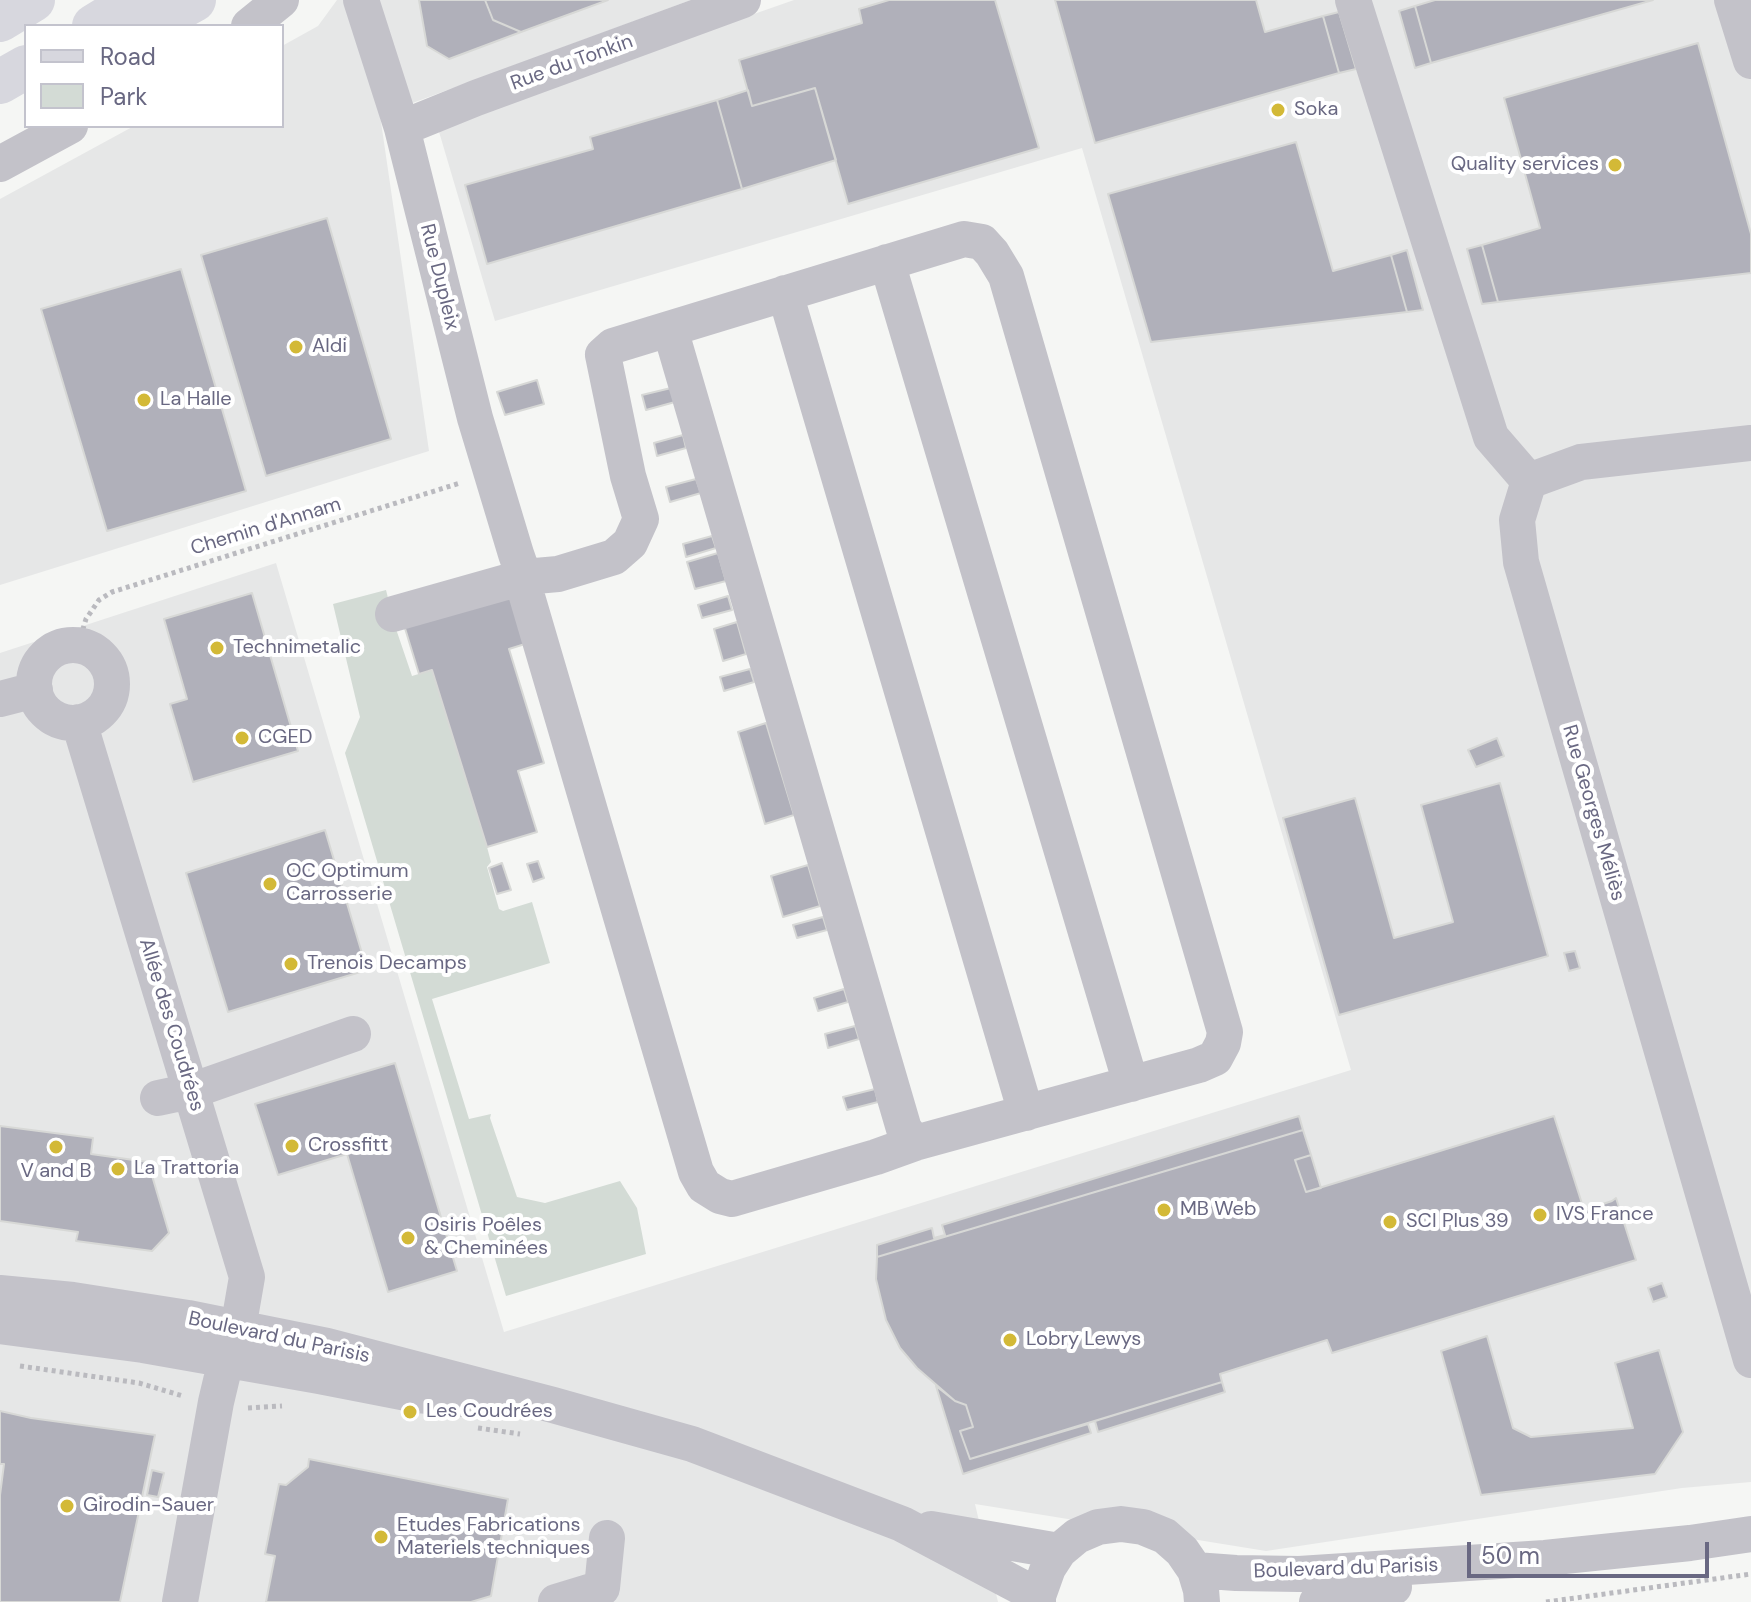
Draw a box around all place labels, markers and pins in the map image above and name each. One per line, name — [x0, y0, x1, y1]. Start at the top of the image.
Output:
place label: Soka — [1294, 98, 1338, 122]
marker: Soka — [1269, 101, 1287, 119]
place label: Quality services — [1451, 153, 1599, 177]
marker: Quality services — [1606, 156, 1624, 174]
place label: Aldi — [312, 335, 347, 359]
marker: Aldi — [287, 338, 305, 356]
place label: La Halle — [160, 388, 232, 412]
marker: La Halle — [135, 391, 153, 409]
place label: Technimetalic — [233, 636, 361, 660]
marker: Technimetalic — [208, 639, 226, 657]
place label: CGED — [258, 726, 313, 750]
marker: CGED — [233, 729, 251, 747]
place label: OC Optimum Carrosserie — [286, 860, 408, 907]
marker: OC Optimum Carrosserie — [261, 875, 279, 893]
place label: Trenois Decamps — [307, 952, 467, 976]
marker: Trenois Decamps — [282, 955, 300, 973]
place label: Crossfitt — [308, 1134, 388, 1158]
marker: Crossfitt — [283, 1137, 301, 1155]
marker: V and B — [47, 1138, 65, 1156]
place label: La Trattoria — [134, 1157, 239, 1181]
place label: V and B — [21, 1160, 91, 1184]
marker: La Trattoria — [109, 1160, 127, 1178]
place label: MB Web — [1180, 1198, 1256, 1222]
marker: MB Web — [1155, 1201, 1173, 1219]
place label: IVS France — [1556, 1203, 1654, 1227]
marker: IVS France — [1531, 1206, 1549, 1224]
place label: SCI Plus 39 — [1406, 1210, 1509, 1234]
marker: SCI Plus 39 — [1381, 1213, 1399, 1231]
place label: Osiris Poêles & Cheminées — [424, 1214, 548, 1261]
marker: Osiris Poêles & Cheminées — [399, 1229, 417, 1247]
place label: Lobry Lewys — [1026, 1328, 1141, 1352]
marker: Lobry Lewys — [1001, 1331, 1019, 1349]
place label: Les Coudrées — [426, 1400, 553, 1424]
marker: Les Coudrées — [401, 1403, 419, 1421]
place label: Girodin-Sauer — [83, 1494, 214, 1518]
marker: Girodin-Sauer — [58, 1497, 76, 1515]
place label: Etudes Fabrications Materiels techniques — [397, 1514, 590, 1561]
marker: Etudes Fabrications Materiels techniques — [372, 1528, 390, 1546]

